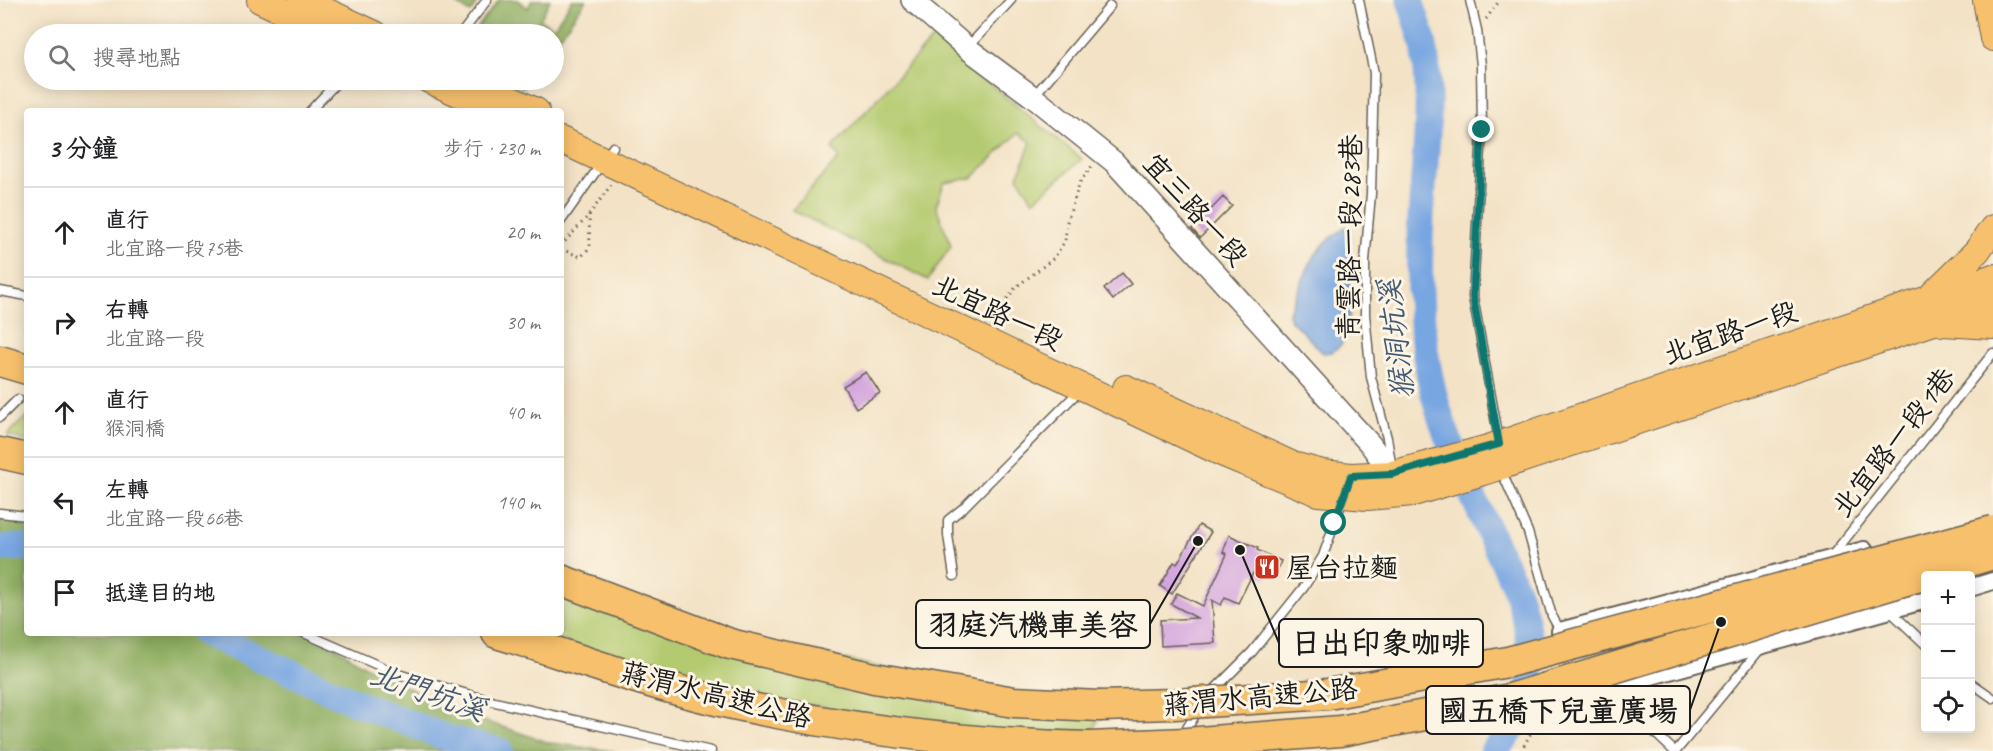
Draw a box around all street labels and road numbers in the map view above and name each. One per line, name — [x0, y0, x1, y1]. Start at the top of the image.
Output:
street label: 青雲路一段283巷 — [1330, 133, 1369, 340]
street label: 宜三路一段 — [1136, 146, 1255, 273]
street label: 北宜路一段 — [927, 267, 1069, 358]
street label: 北宜路一段 — [1658, 293, 1802, 372]
street label: 北宜路一段1巷 — [1824, 360, 1963, 524]
street label: 蔣渭水高速公路 — [617, 654, 815, 735]
street label: 蔣渭水高速公路 — [1161, 671, 1359, 722]

